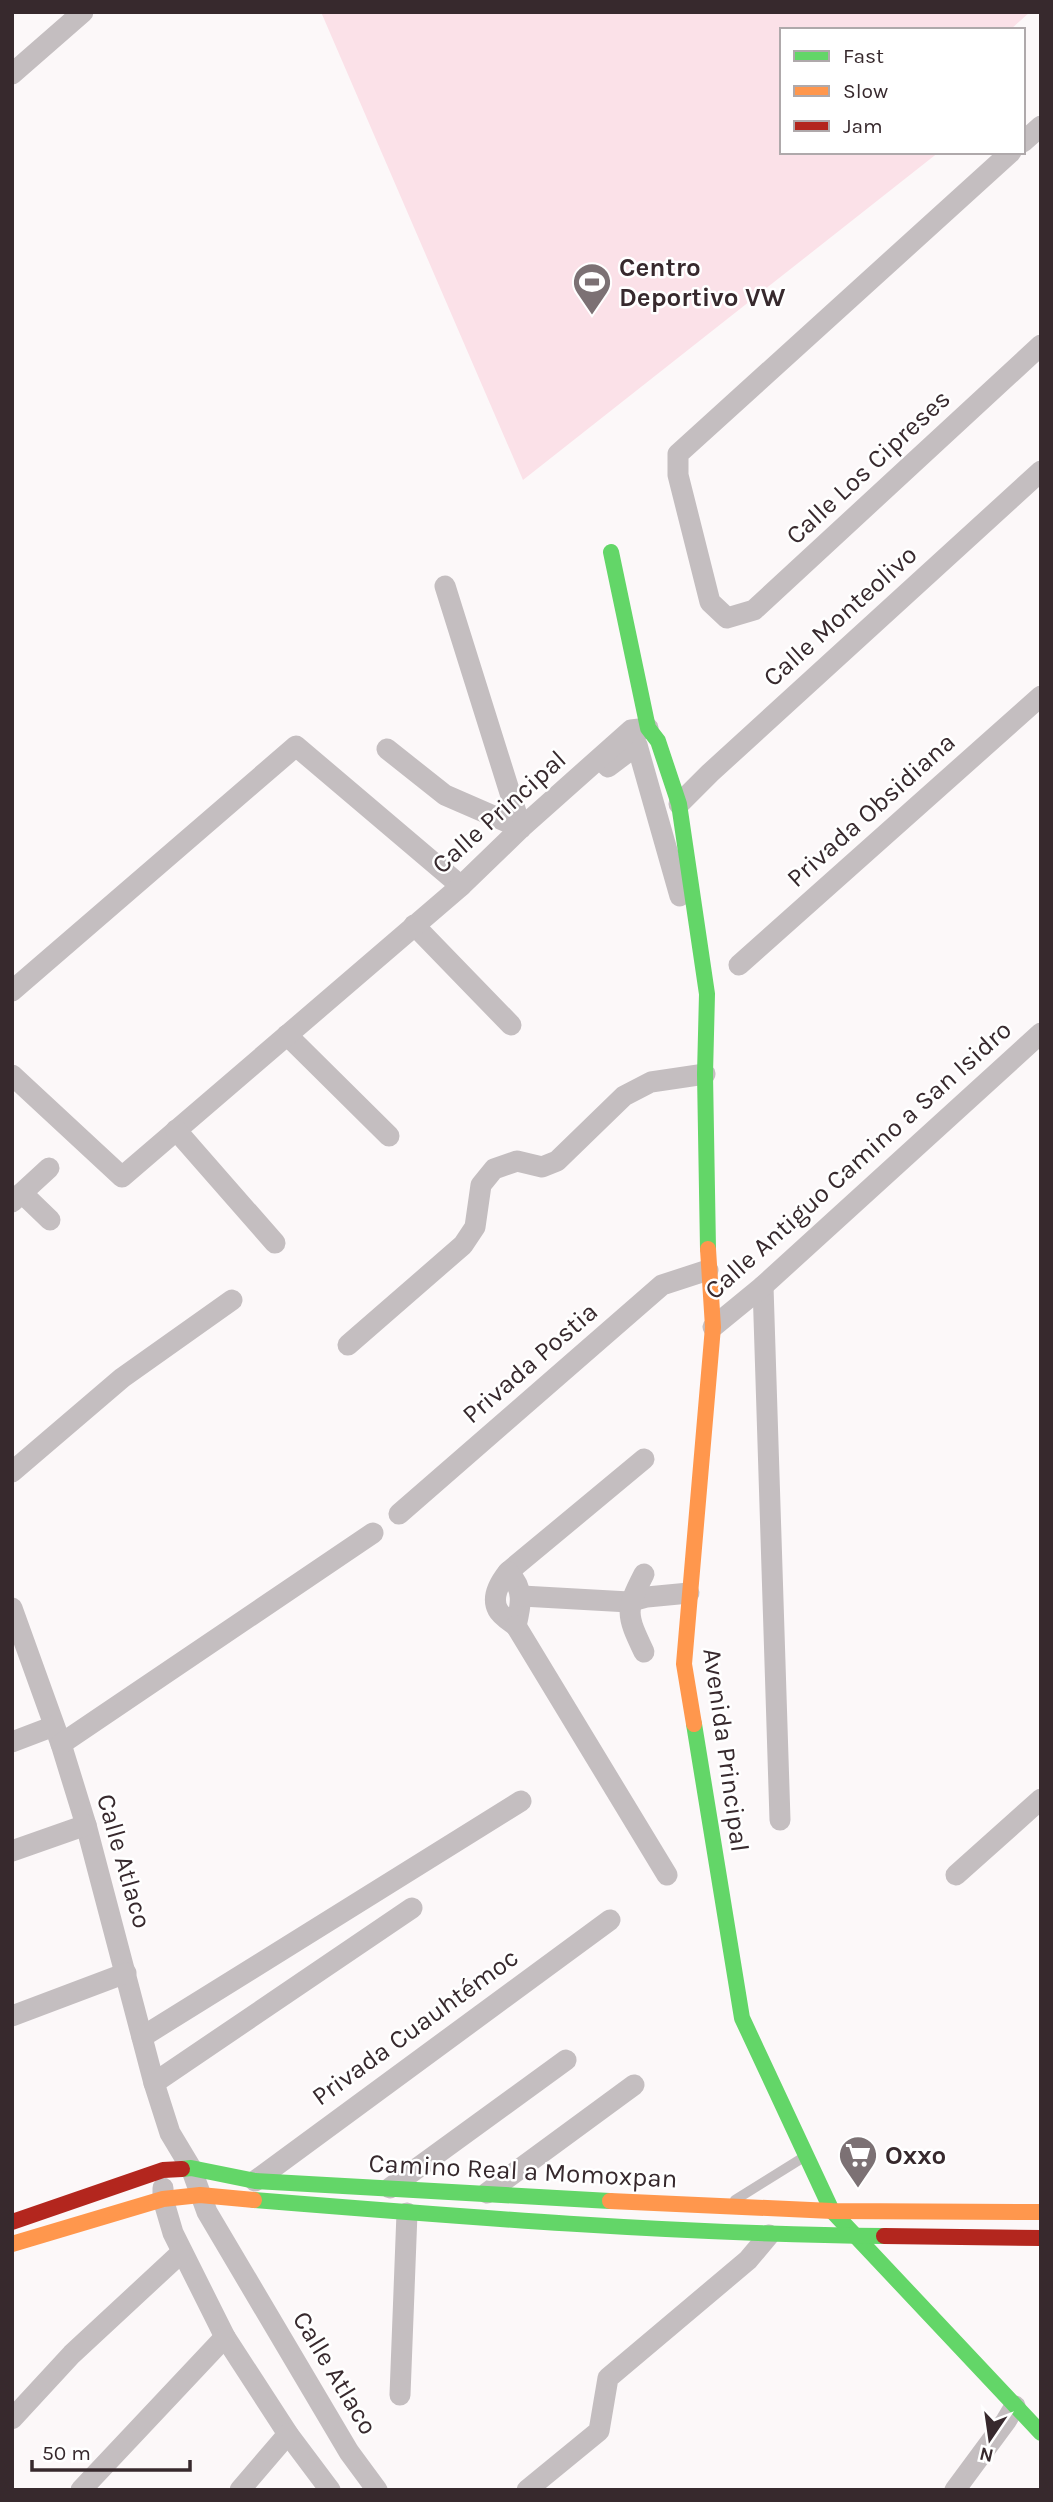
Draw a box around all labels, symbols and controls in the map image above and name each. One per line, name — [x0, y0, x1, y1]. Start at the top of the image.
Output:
legend — [780, 28, 1025, 154]
text: Fast — [843, 44, 884, 68]
text: Slow — [843, 79, 888, 103]
text: Jam — [843, 114, 883, 138]
place label: Centro Deportivo VW — [619, 252, 786, 313]
sports icon: Centro Deportivo VW — [571, 261, 613, 316]
street label: Calle Los Cipreses — [780, 383, 956, 551]
street label: Calle Monteolivo — [757, 539, 923, 693]
street label: Privada Obsidiana — [780, 726, 962, 894]
street label: Calle Principal — [426, 744, 572, 880]
street label: Calle Antiguo Camino a San Isidro — [698, 1014, 1018, 1306]
street label: Privada Postia — [456, 1296, 604, 1430]
street label: Avenida Principal — [696, 1646, 756, 1854]
street label: Calle Atlaco — [90, 1790, 158, 1932]
street label: Privada Cuauhtémoc — [306, 1942, 524, 2112]
supermarket icon: Oxxo — [837, 2134, 879, 2189]
place label: Oxxo — [885, 2140, 946, 2171]
street label: Camino Real a Momoxpan — [368, 2147, 678, 2195]
street label: Calle Atlaco — [286, 2306, 384, 2440]
north arrow — [955, 2404, 1025, 2474]
scale bar — [32, 2428, 189, 2472]
text: 50 m — [42, 2441, 91, 2465]
text: N — [977, 2442, 996, 2467]

